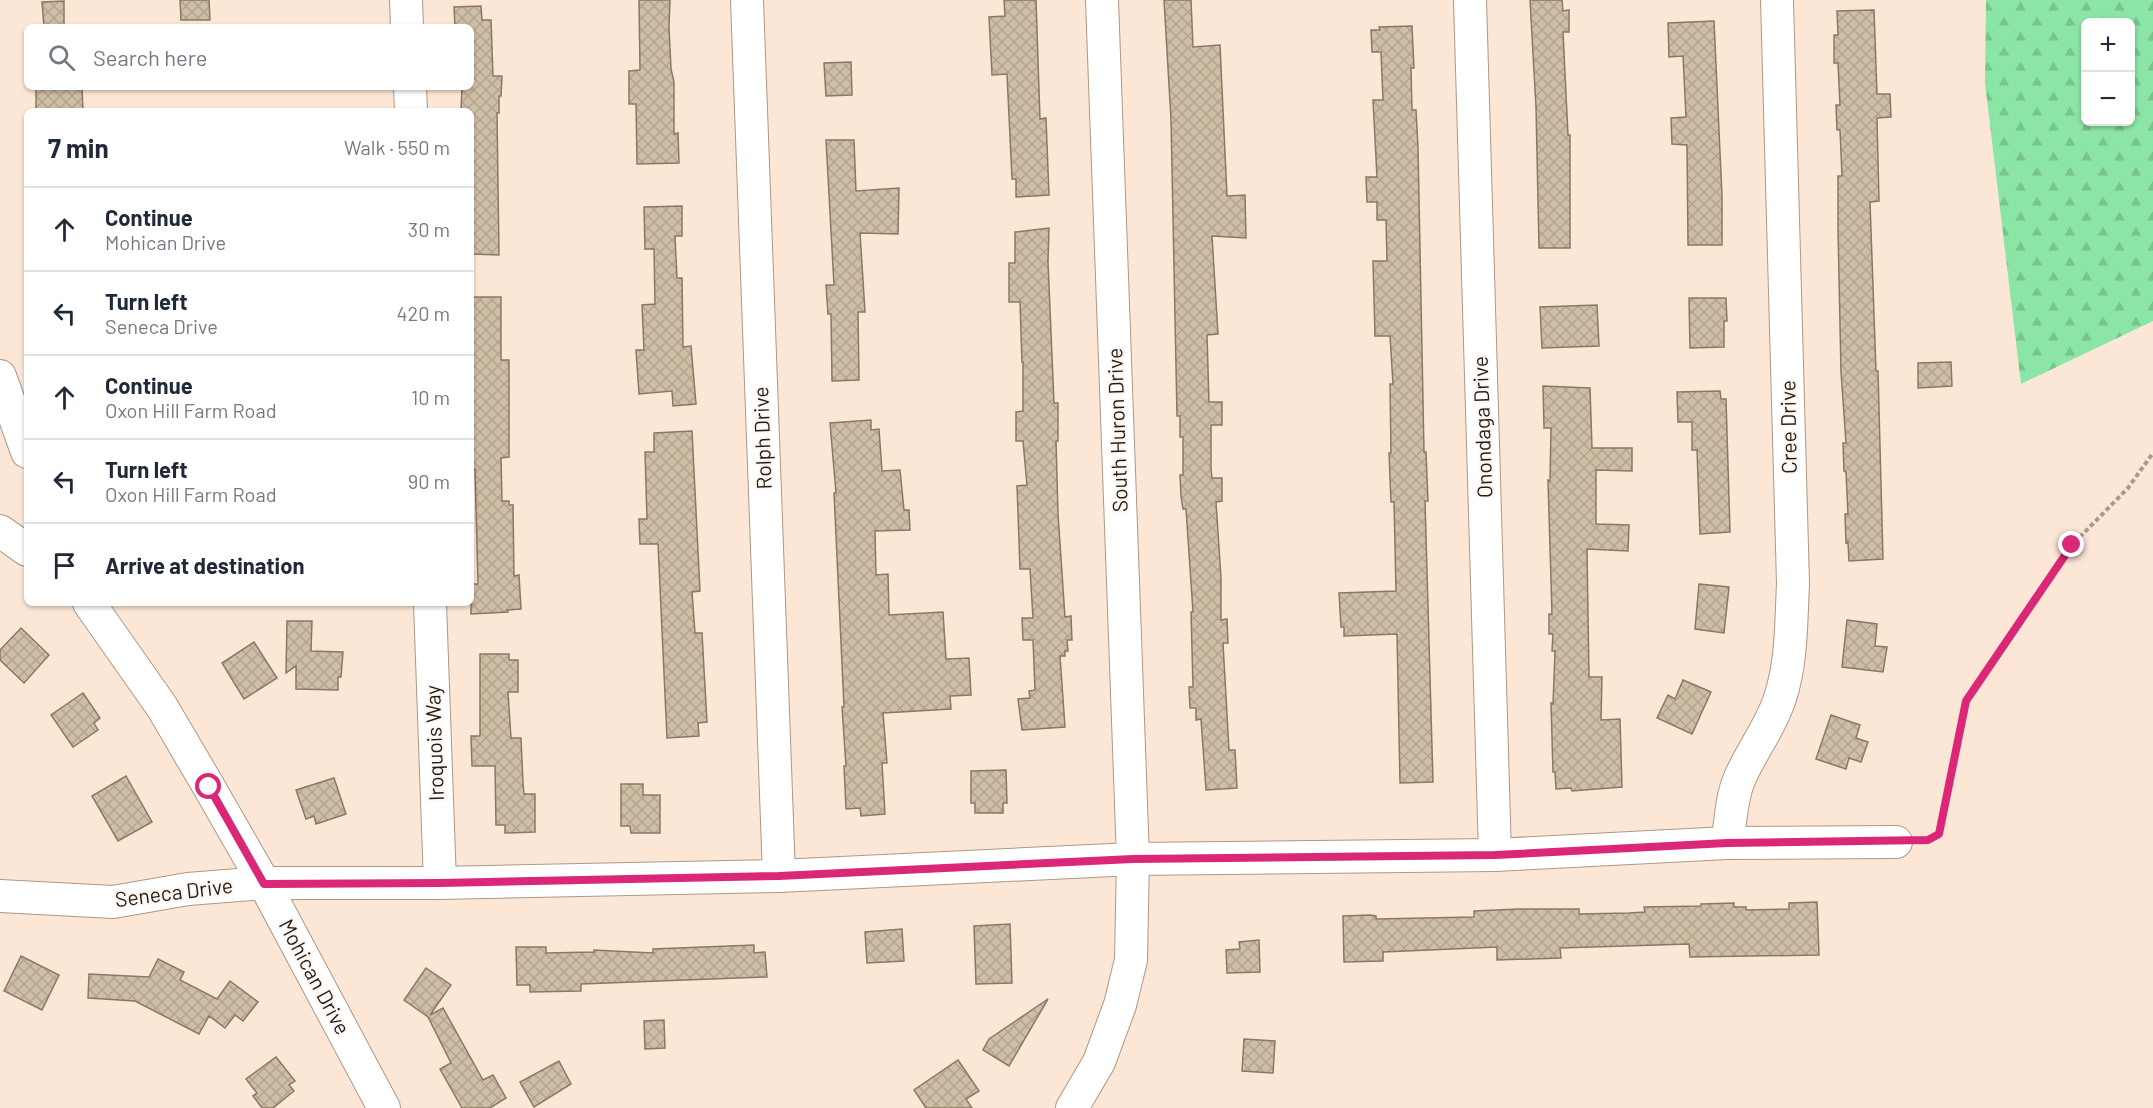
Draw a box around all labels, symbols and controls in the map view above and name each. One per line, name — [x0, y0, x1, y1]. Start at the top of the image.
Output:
map controls — [2081, 18, 2135, 126]
button: + — [2081, 18, 2135, 72]
search box — [24, 24, 474, 90]
icon: search — [45, 41, 78, 74]
text: Search here — [93, 44, 207, 70]
button: − — [2081, 72, 2135, 126]
text: 7 min — [48, 132, 109, 163]
text: Walk · 550 m — [344, 135, 450, 159]
text: Continue — [105, 204, 193, 230]
icon: ahead — [48, 213, 81, 246]
text: 30 m — [408, 217, 450, 241]
text: Mohican Drive — [105, 230, 226, 254]
text: Turn left — [105, 288, 188, 314]
icon: left — [48, 297, 81, 330]
text: 420 m — [396, 301, 450, 325]
text: Seneca Drive — [105, 314, 218, 338]
street label: South Huron Drive — [1101, 347, 1132, 513]
street label: Onondaga Drive — [1467, 356, 1496, 498]
text: Continue — [105, 372, 193, 398]
street label: Cree Drive — [1774, 380, 1801, 474]
icon: ahead — [48, 381, 81, 414]
text: 10 m — [411, 385, 450, 409]
street label: Rolph Drive — [747, 386, 776, 490]
text: Oxon Hill Farm Road — [105, 398, 277, 422]
text: Turn left — [105, 456, 188, 482]
icon: left — [48, 465, 81, 498]
text: 90 m — [408, 469, 450, 493]
text: Oxon Hill Farm Road — [105, 482, 277, 506]
route end — [2058, 531, 2084, 557]
icon: arrive — [48, 549, 81, 582]
text: Arrive at destination — [105, 552, 304, 578]
street label: Iroquois Way — [419, 684, 448, 802]
route start — [195, 773, 221, 799]
street label: Seneca Drive — [114, 872, 234, 911]
street label: Mohican Drive — [274, 914, 356, 1038]

